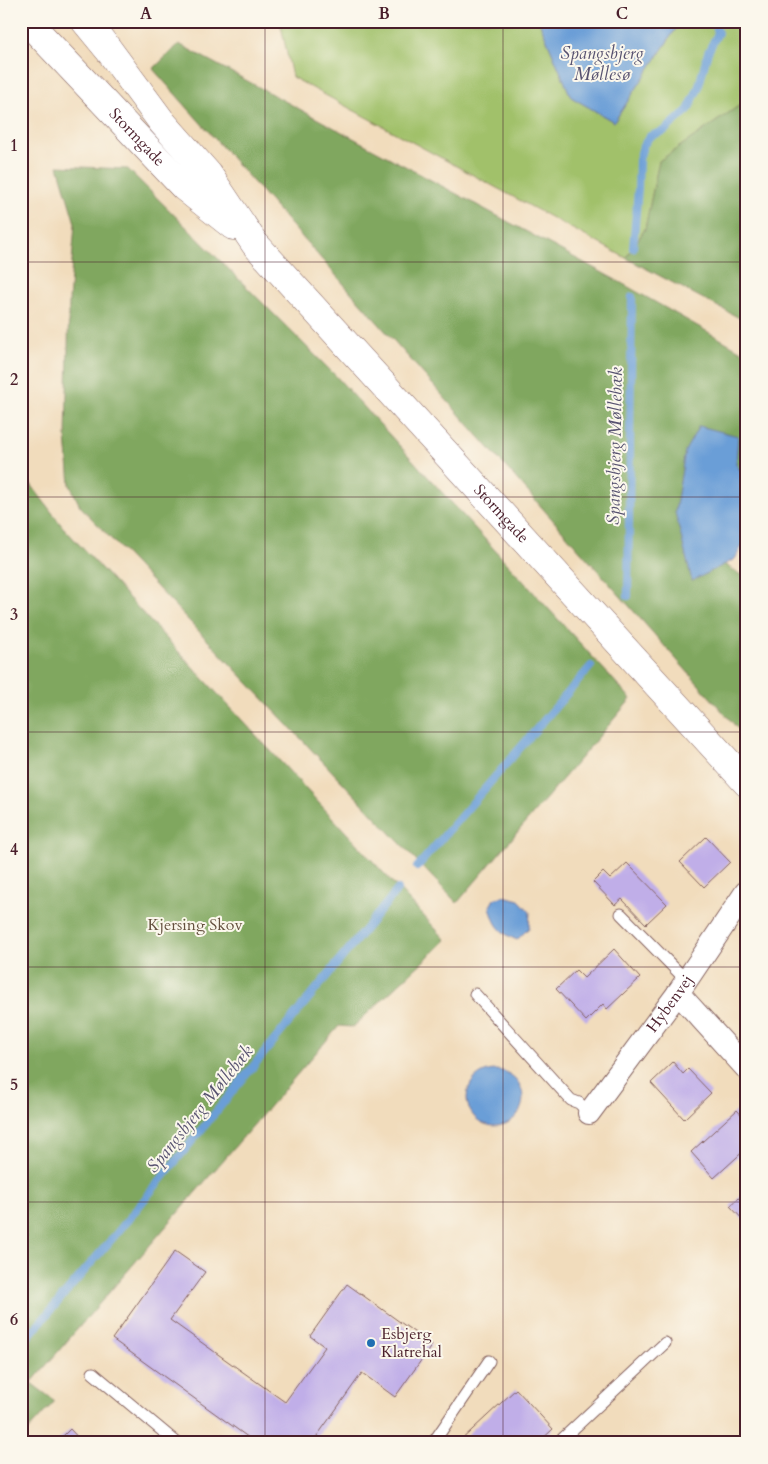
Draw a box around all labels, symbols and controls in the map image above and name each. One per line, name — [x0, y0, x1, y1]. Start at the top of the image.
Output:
text: A — [140, 3, 152, 25]
text: B — [378, 3, 390, 25]
text: C — [616, 3, 628, 25]
water label: Spangsbjerg Møllesø — [560, 41, 644, 87]
street label: Stormgade — [104, 103, 170, 171]
text: 1 — [10, 135, 18, 157]
water label: Spangsbjerg Møllebæk — [601, 367, 629, 525]
text: 2 — [10, 369, 18, 391]
street label: Stormgade — [469, 479, 534, 548]
text: 3 — [10, 604, 18, 626]
text: 4 — [10, 839, 18, 861]
park label: Kjersing Skov — [147, 914, 243, 936]
street label: Hybenvej — [641, 970, 698, 1037]
water label: Spangsbjerg Møllebæk — [141, 1040, 259, 1178]
text: 5 — [10, 1074, 18, 1096]
text: 6 — [10, 1309, 18, 1331]
place label: Esbjerg Klatrehal — [381, 1323, 442, 1363]
marker: Esbjerg Klatrehal — [365, 1337, 377, 1349]

